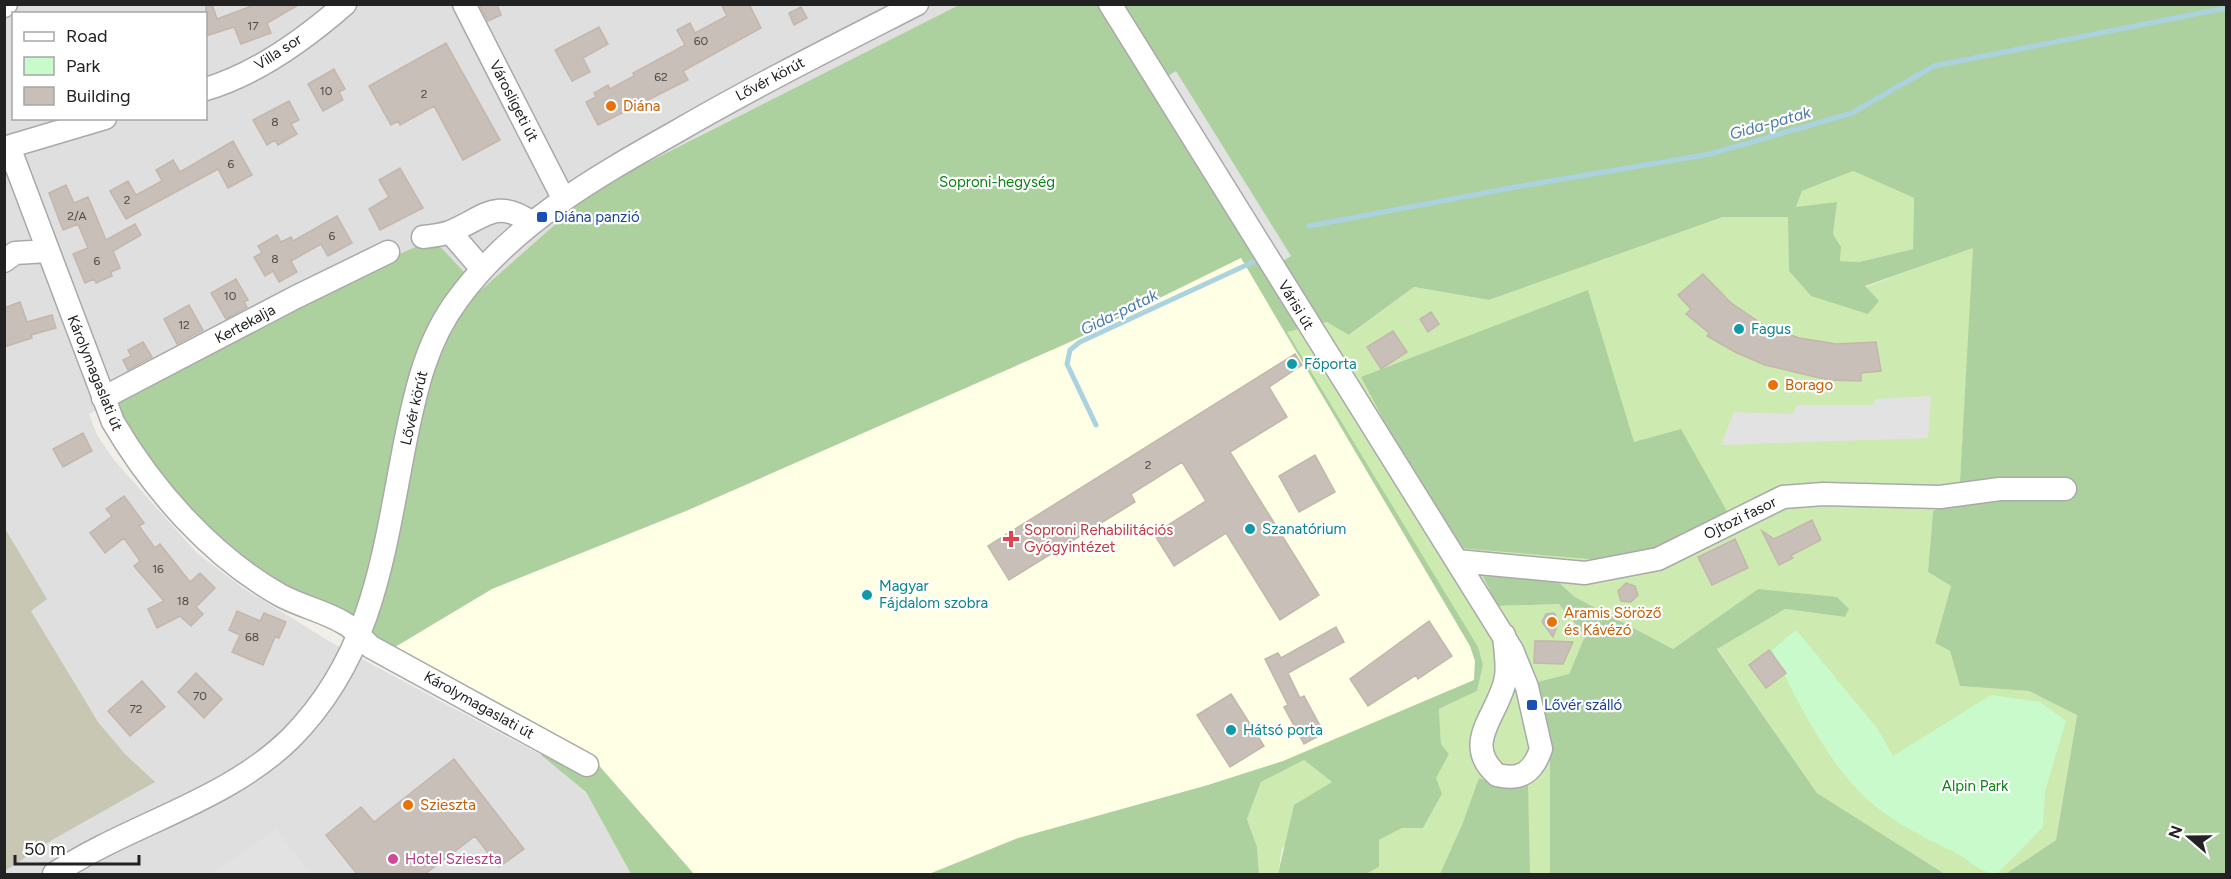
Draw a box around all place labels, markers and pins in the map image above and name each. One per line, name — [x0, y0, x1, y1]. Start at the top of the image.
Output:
place label: Diána — [623, 97, 660, 115]
marker: Diána — [604, 99, 618, 113]
place label: Diána panzió — [554, 208, 640, 226]
marker: Diána panzió — [535, 210, 549, 224]
place label: Fagus — [1751, 320, 1791, 338]
marker: Fagus — [1732, 322, 1746, 336]
place label: Főporta — [1304, 355, 1357, 373]
marker: Főporta — [1285, 357, 1299, 371]
place label: Borago — [1785, 376, 1833, 394]
marker: Borago — [1766, 378, 1780, 392]
place label: Szanatórium — [1262, 520, 1346, 538]
place label: Soproni Rehabilitációs Gyógyintézet — [1024, 521, 1173, 556]
marker: Szanatórium — [1243, 522, 1257, 536]
marker: Soproni Rehabilitációs Gyógyintézet — [1002, 530, 1020, 548]
place label: Magyar Fájdalom szobra — [879, 577, 988, 612]
marker: Magyar Fájdalom szobra — [860, 588, 874, 602]
place label: Aramis Söröző és Kávézó — [1564, 604, 1662, 639]
marker: Aramis Söröző és Kávézó — [1545, 615, 1559, 629]
place label: Lővér szálló — [1544, 696, 1622, 714]
marker: Lővér szálló — [1525, 698, 1539, 712]
place label: Hátsó porta — [1243, 721, 1323, 739]
marker: Hátsó porta — [1224, 723, 1238, 737]
place label: Szieszta — [420, 796, 476, 814]
marker: Szieszta — [401, 798, 415, 812]
place label: Hotel Szieszta — [405, 850, 502, 868]
marker: Hotel Szieszta — [386, 852, 400, 866]

